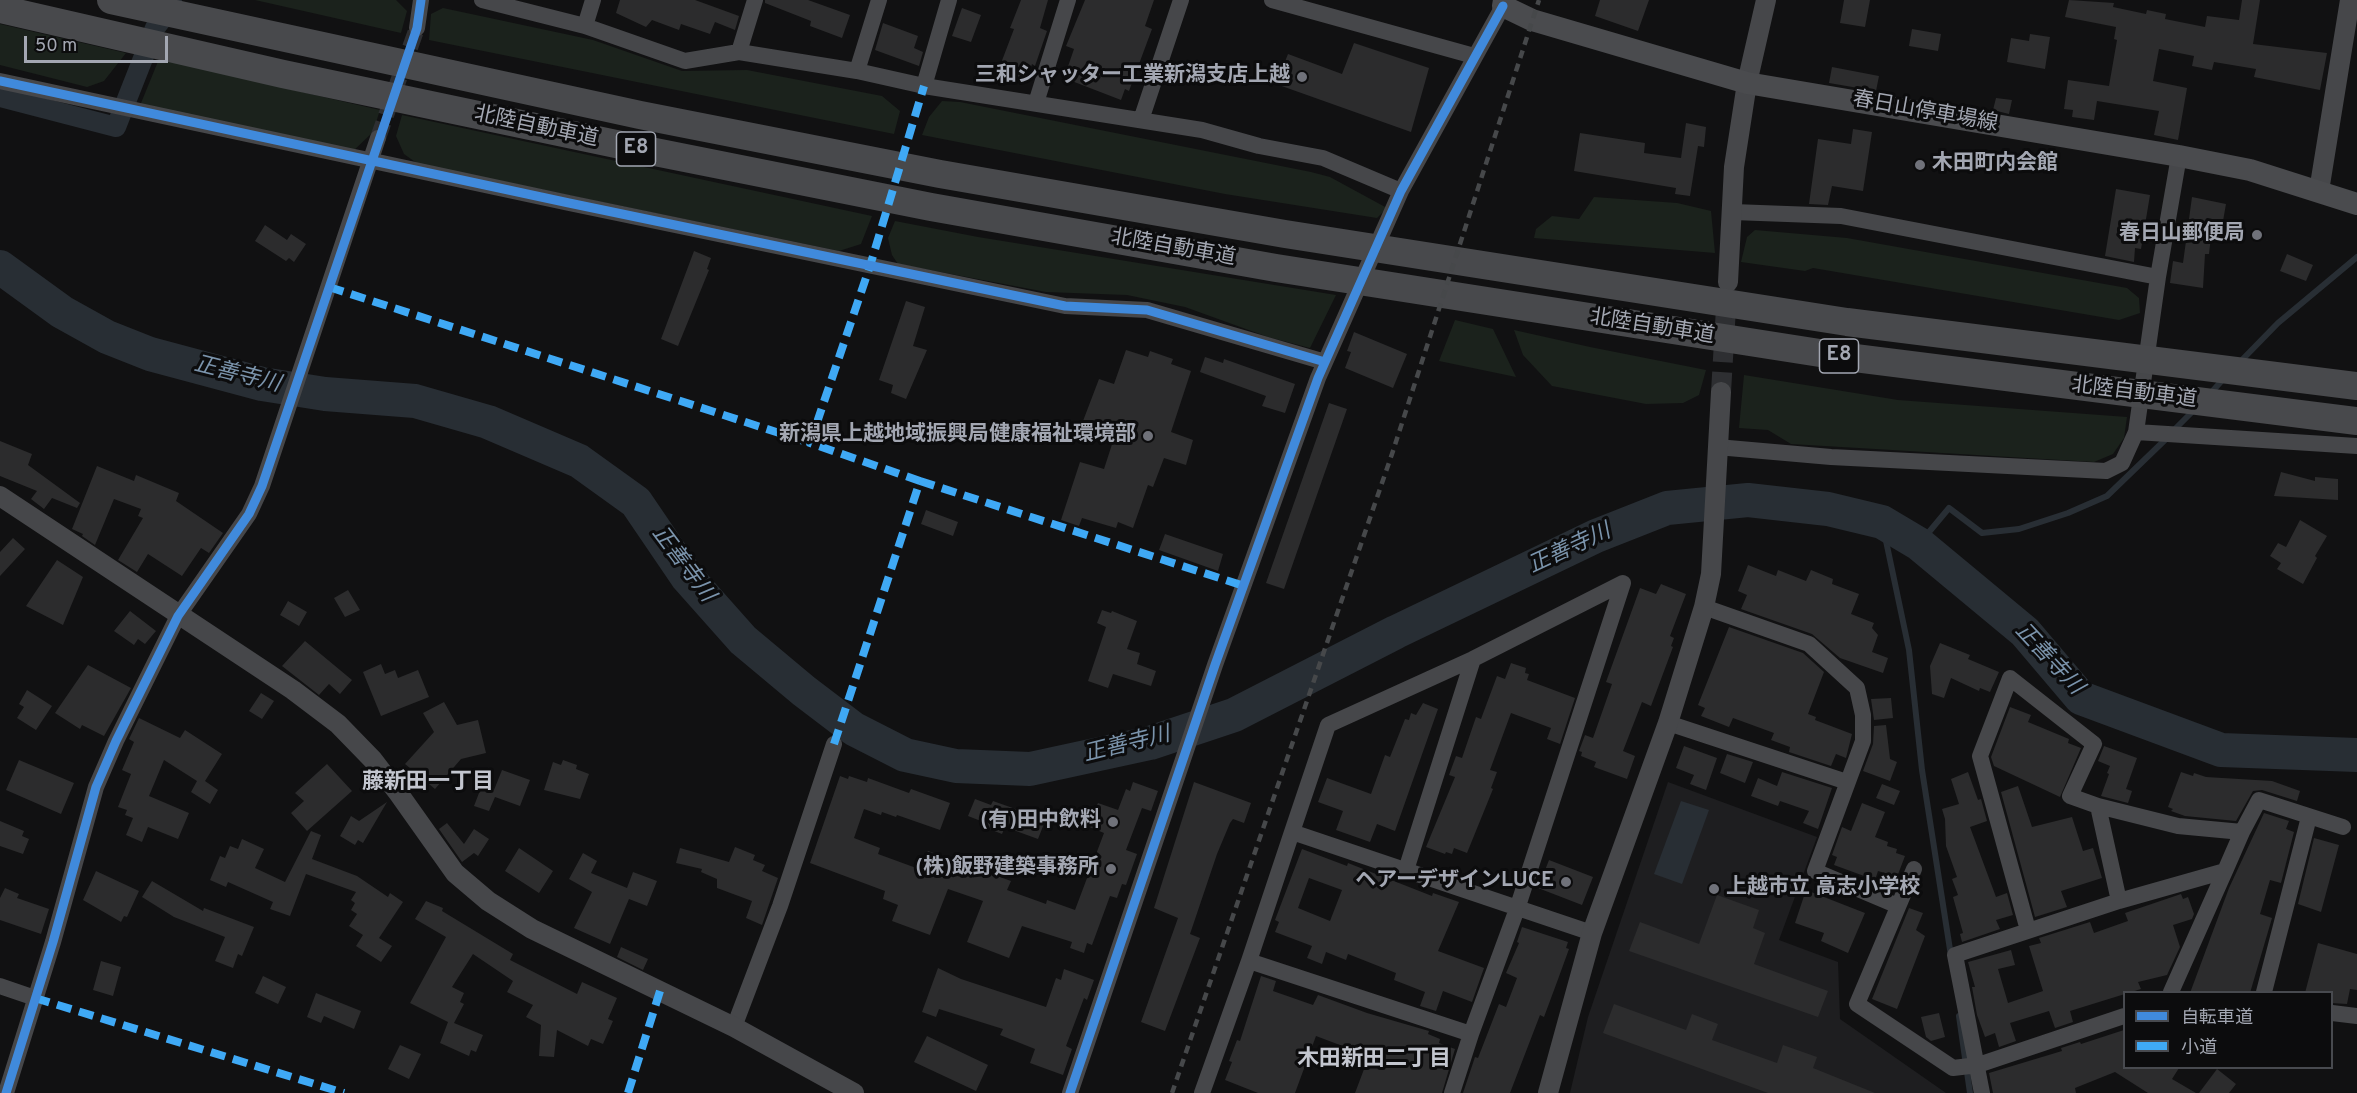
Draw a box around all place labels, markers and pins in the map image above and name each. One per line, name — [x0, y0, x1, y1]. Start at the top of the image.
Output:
place label: 三和シャッター工業新潟支店上越 — [975, 64, 1290, 90]
marker: 三和シャッター工業新潟支店上越 — [1295, 70, 1309, 84]
place label: 木田町内会館 — [1932, 152, 2058, 178]
marker: 木田町内会館 — [1913, 158, 1927, 172]
place label: 春日山郵便局 — [2119, 222, 2245, 248]
marker: 春日山郵便局 — [2250, 228, 2264, 242]
place label: 新潟県上越地域振興局健康福祉環境部 — [779, 423, 1136, 449]
marker: 新潟県上越地域振興局健康福祉環境部 — [1141, 429, 1155, 443]
place label: (有)田中飲料 — [980, 809, 1101, 835]
marker: (有)田中飲料 — [1106, 815, 1120, 829]
place label: (株)飯野建築事務所 — [915, 856, 1099, 882]
marker: (株)飯野建築事務所 — [1104, 862, 1118, 876]
place label: ヘアーデザインLUCE — [1355, 869, 1554, 895]
marker: ヘアーデザインLUCE — [1559, 875, 1573, 889]
place label: 上越市立 高志小学校 — [1726, 876, 1920, 902]
marker: 上越市立 高志小学校 — [1707, 882, 1721, 896]

